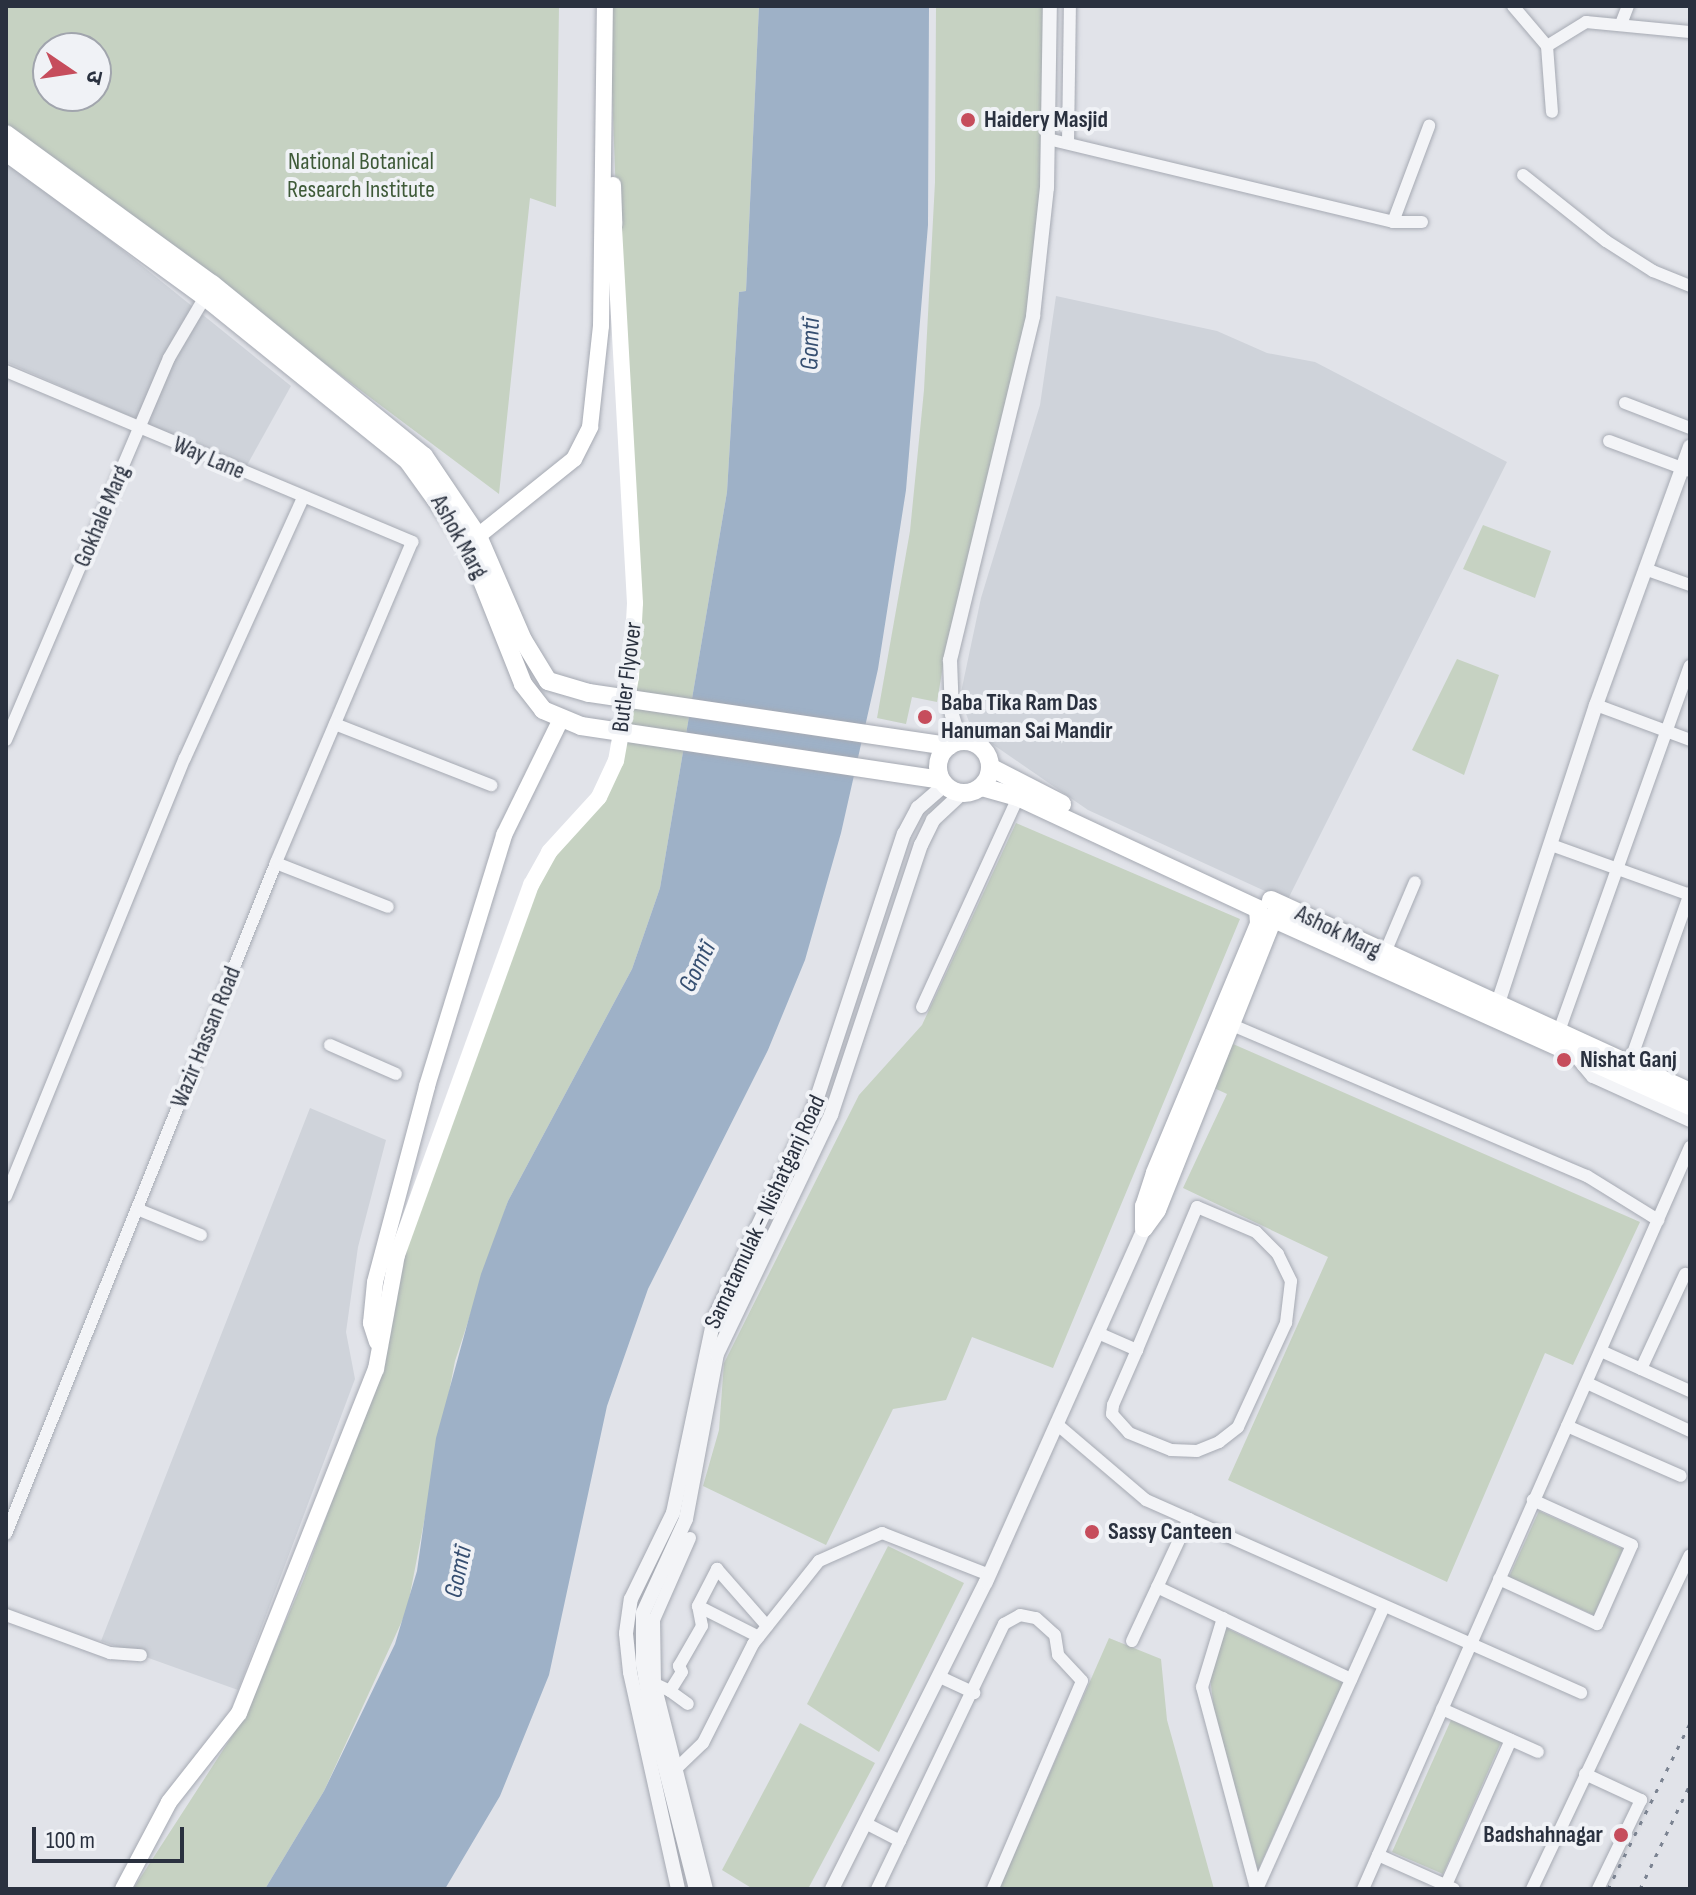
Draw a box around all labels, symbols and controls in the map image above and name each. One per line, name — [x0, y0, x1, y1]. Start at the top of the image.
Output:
north arrow — [32, 32, 112, 112]
text: उ — [79, 68, 109, 86]
place label: Haidery Masjid — [984, 106, 1108, 134]
marker: Haidery Masjid — [959, 111, 977, 129]
park label: National Botanical Research Institute — [287, 148, 435, 204]
water label: Gomtī — [794, 317, 828, 371]
street label: Way Lane — [169, 430, 249, 486]
street label: Gokhale Marg — [68, 461, 136, 571]
street label: Ashok Marg — [424, 490, 494, 584]
street label: Butler Flyover — [606, 620, 648, 734]
place label: Baba Tika Ram Das Hanuman Sai Mandir — [941, 689, 1113, 745]
marker: Baba Tika Ram Das Hanuman Sai Mandir — [916, 708, 934, 726]
street label: Ashok Marg — [1291, 899, 1385, 965]
water label: Gomtī — [673, 937, 723, 997]
street label: Wazir Hassan Road — [165, 962, 247, 1112]
place label: Nishat Ganj — [1580, 1046, 1677, 1074]
marker: Nishat Ganj — [1555, 1051, 1573, 1069]
street label: Samatamulak - Nishatganj Road — [698, 1091, 832, 1333]
place label: Sassy Canteen — [1108, 1518, 1232, 1546]
marker: Sassy Canteen — [1083, 1523, 1101, 1541]
water label: Gomtī — [438, 1543, 480, 1601]
scale bar — [36, 1811, 188, 1861]
place label: Badshahnagar — [1483, 1821, 1603, 1849]
marker: Badshahnagar — [1610, 1824, 1632, 1846]
text: 100 m — [46, 1826, 95, 1855]

